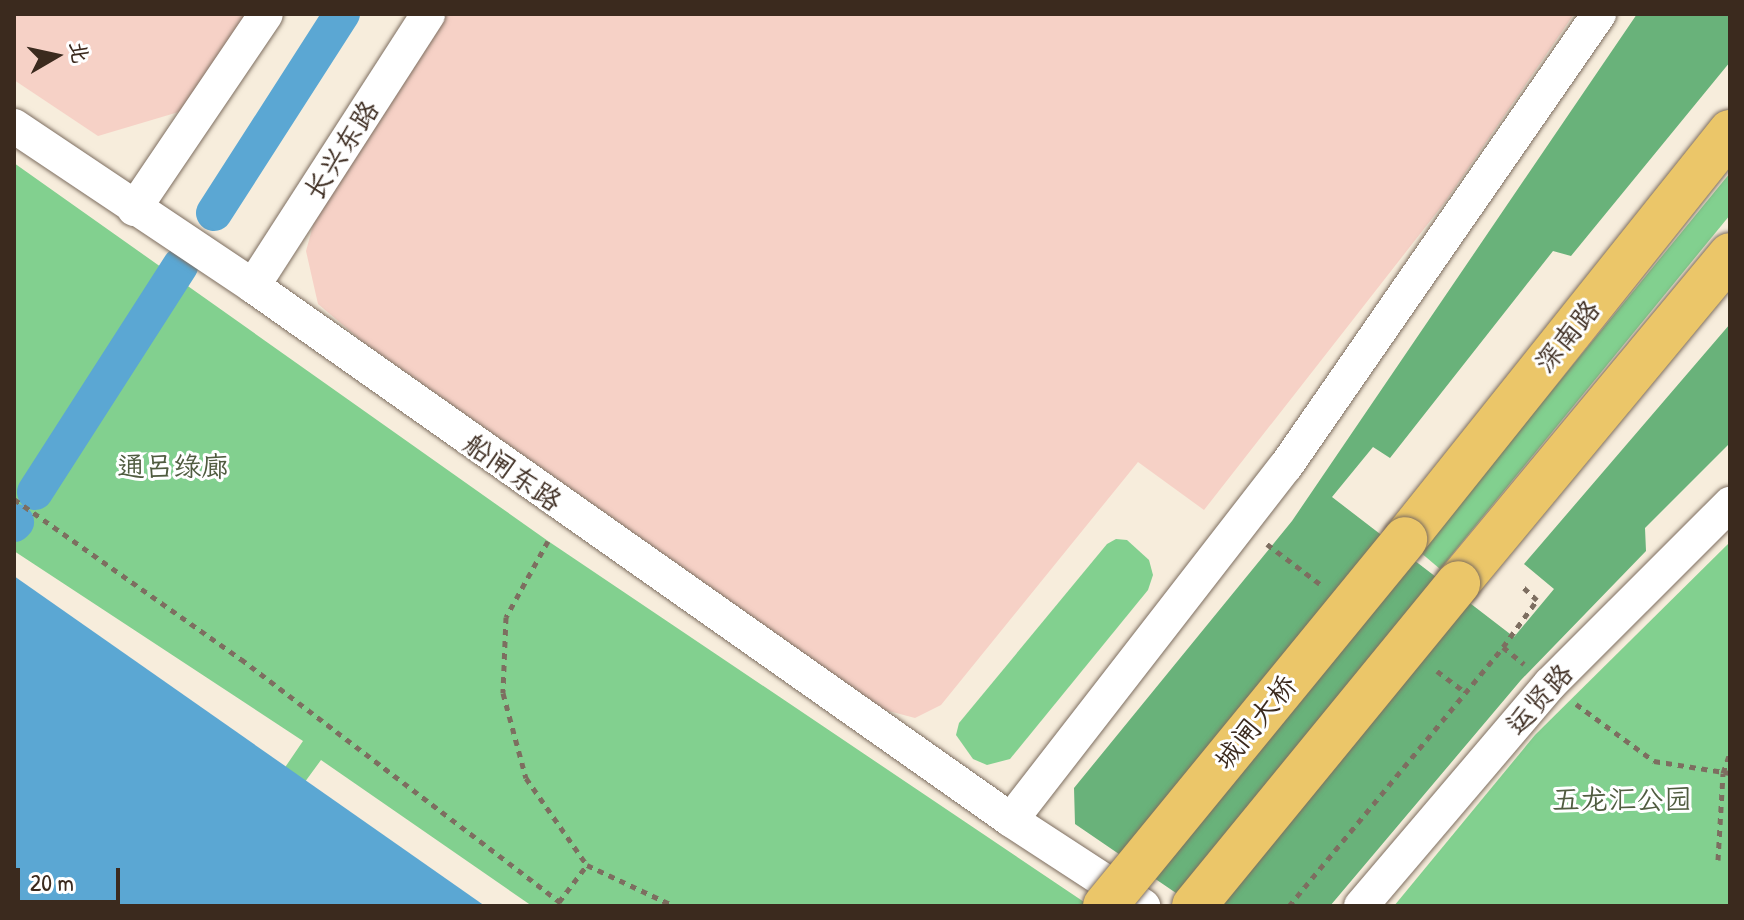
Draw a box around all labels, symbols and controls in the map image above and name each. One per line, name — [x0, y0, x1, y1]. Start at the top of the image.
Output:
north arrow — [16, 16, 96, 96]
text: 北 — [63, 39, 96, 65]
street label: 长兴东路 — [296, 94, 386, 206]
street label: 深南路 — [1528, 293, 1606, 379]
street label: 船闸东路 — [457, 426, 569, 518]
park label: 通吕绿廊 — [117, 449, 229, 483]
street label: 运贤路 — [1498, 657, 1580, 741]
street label: 城闸大桥 — [1207, 668, 1303, 776]
park label: 五龙汇公园 — [1552, 782, 1692, 816]
scale bar — [20, 852, 124, 902]
text: 20 m — [30, 866, 74, 898]

